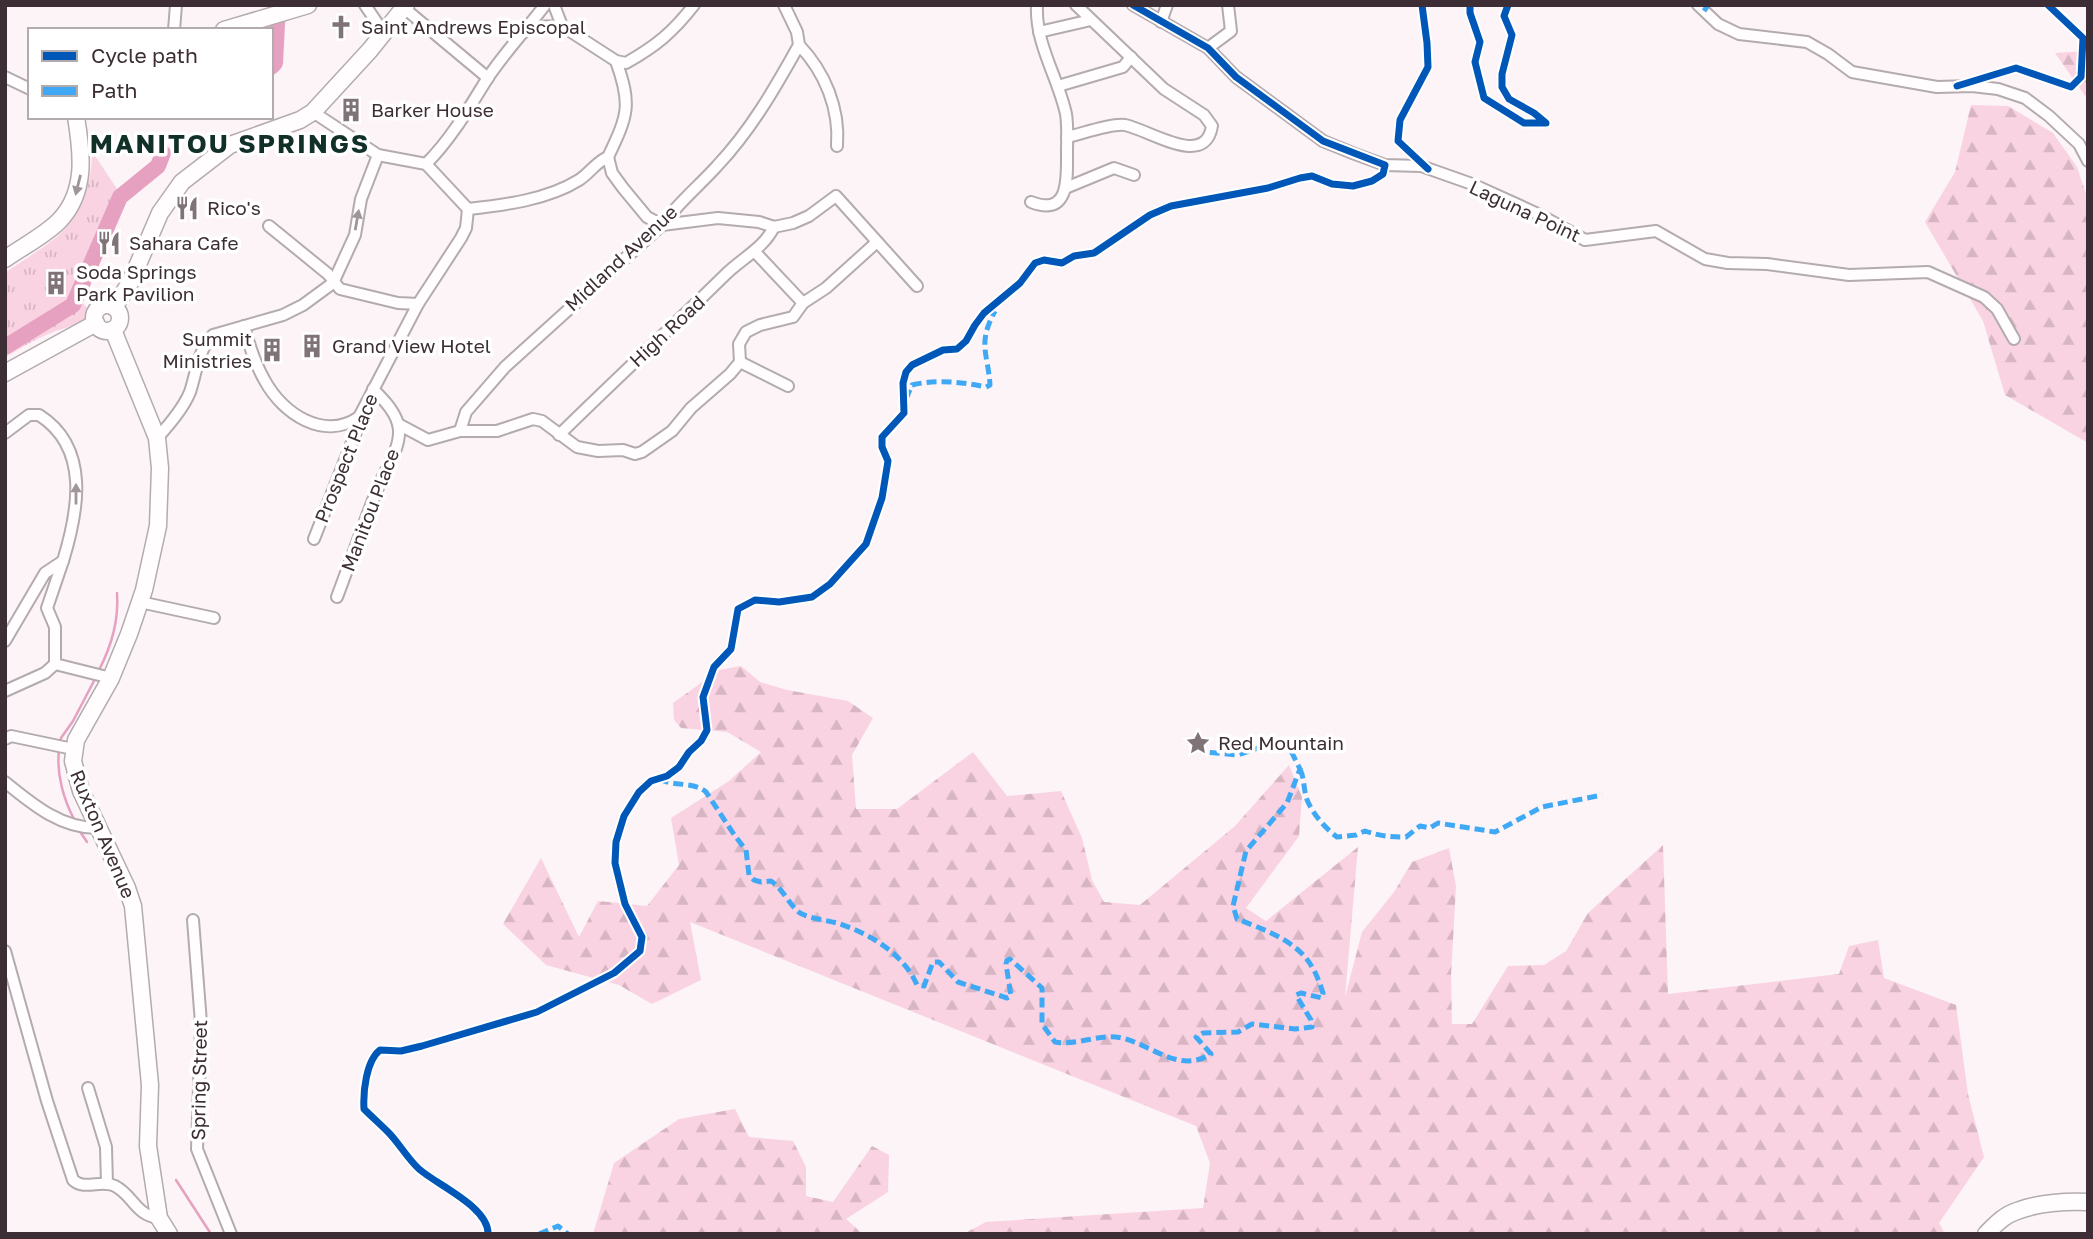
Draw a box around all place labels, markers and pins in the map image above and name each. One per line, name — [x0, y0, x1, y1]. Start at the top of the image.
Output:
church icon: Saint Andrews Episcopal — [327, 13, 355, 41]
place label: Saint Andrews Episcopal — [361, 15, 586, 38]
building icon: Barker House — [337, 96, 365, 124]
place label: Barker House — [371, 98, 494, 121]
restaurant icon: Rico's — [173, 194, 201, 222]
place label: Rico's — [207, 196, 261, 219]
restaurant icon: Sahara Cafe — [95, 229, 123, 257]
place label: Sahara Cafe — [129, 231, 238, 254]
place label: Soda Springs Park Pavilion — [76, 260, 197, 305]
building icon: Soda Springs Park Pavilion — [42, 269, 70, 297]
place label: Summit Ministries — [163, 327, 252, 372]
building icon: Grand View Hotel — [298, 332, 326, 360]
place label: Grand View Hotel — [332, 334, 491, 357]
building icon: Summit Ministries — [258, 336, 286, 364]
place icon: Red Mountain — [1184, 729, 1212, 757]
place label: Red Mountain — [1218, 731, 1344, 754]

